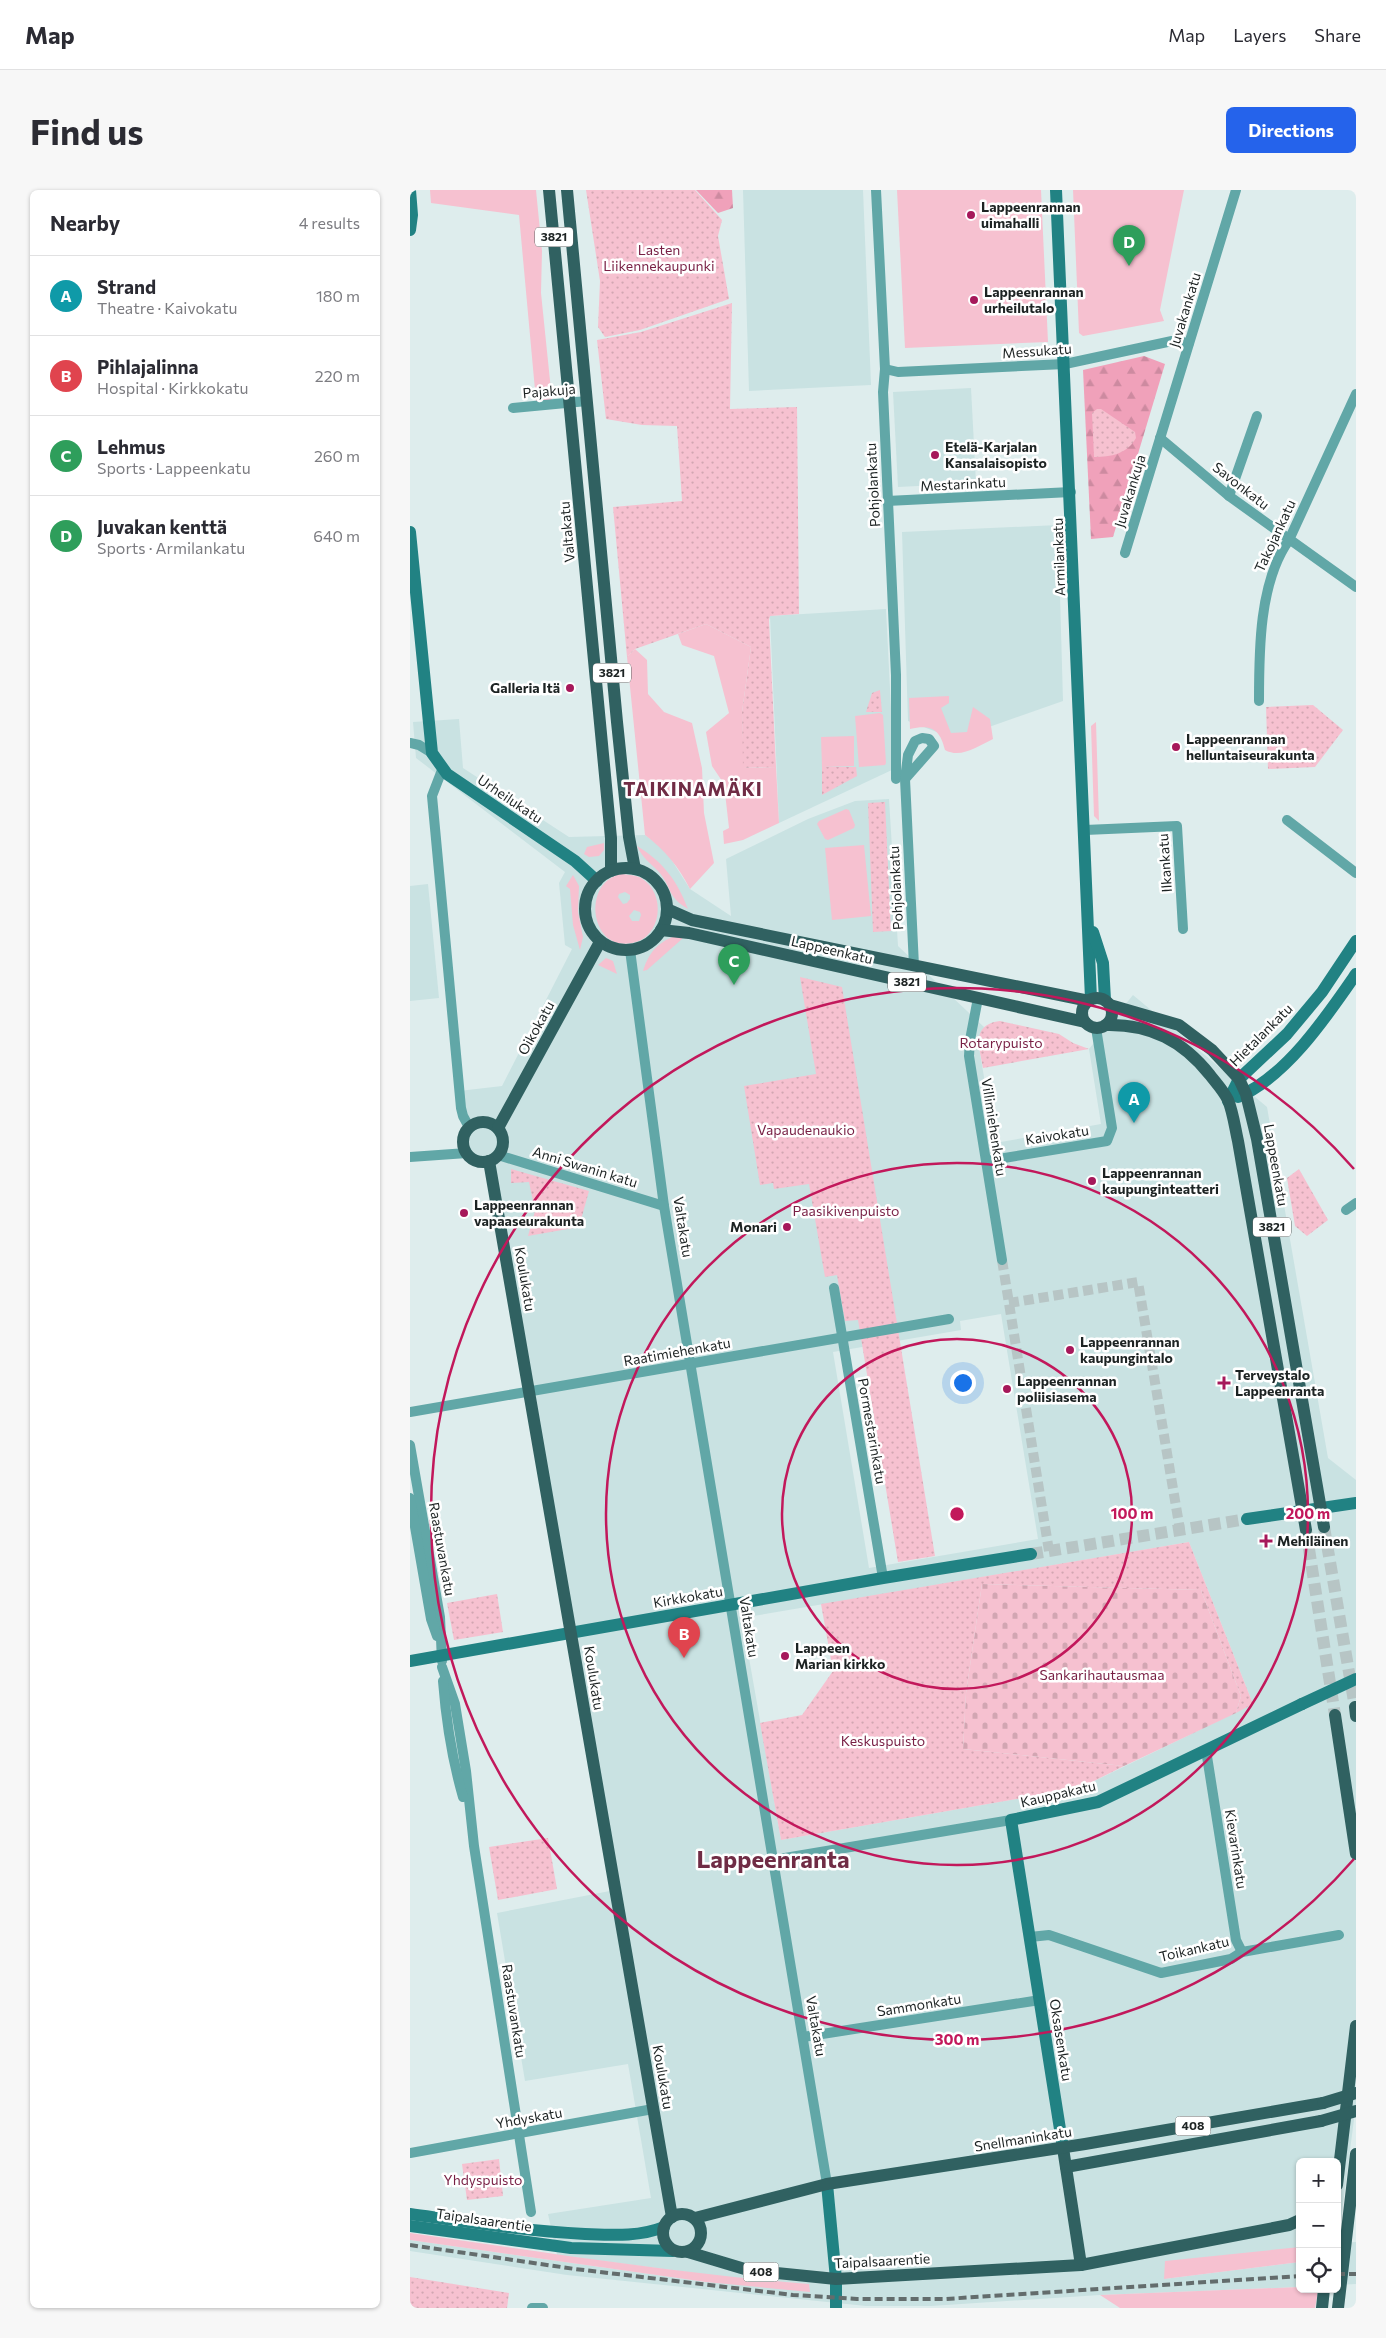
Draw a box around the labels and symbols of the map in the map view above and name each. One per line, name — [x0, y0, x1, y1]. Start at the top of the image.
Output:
place label: Lappeenrannan uimahalli — [981, 198, 1081, 231]
marker: Lappeenrannan uimahalli — [965, 209, 977, 221]
pin: D — [1113, 225, 1145, 266]
road number: 3821 — [535, 228, 573, 246]
park label: Lasten Liikennekaupunki — [603, 241, 715, 274]
street label: Juvakankatu — [1165, 270, 1204, 349]
place label: Lappeenrannan urheilutalo — [984, 283, 1084, 316]
marker: Lappeenrannan urheilutalo — [968, 294, 980, 306]
street label: Messukatu — [1002, 340, 1072, 361]
street label: Pajakuja — [522, 380, 576, 401]
place label: Etelä-Karjalan Kansalaisopisto — [945, 438, 1047, 471]
street label: Pohjolankatu — [862, 443, 883, 528]
marker: Etelä-Karjalan Kansalaisopisto — [929, 449, 941, 461]
street label: Juvakankuja — [1110, 452, 1149, 529]
street label: Savonkatu — [1210, 458, 1273, 513]
street label: Mestarinkatu — [920, 473, 1006, 494]
street label: Takojankatu — [1250, 497, 1299, 575]
street label: Valtakatu — [555, 501, 578, 563]
street label: Armilankatu — [1049, 518, 1068, 597]
road number: 3821 — [593, 663, 631, 682]
place label: Galleria Itä — [490, 679, 560, 696]
marker: Galleria Itä — [564, 682, 576, 694]
place label: Lappeenrannan helluntaiseurakunta — [1186, 730, 1315, 763]
marker: Lappeenrannan helluntaiseurakunta — [1170, 741, 1182, 753]
street label: Urheilukatu — [475, 771, 546, 827]
district label: TAIKINAMÄKI — [623, 777, 763, 800]
street label: Ilkankatu — [1154, 833, 1175, 893]
street label: Pohjolankatu — [885, 846, 906, 931]
street label: Lappeenkatu — [790, 932, 875, 967]
pin: C — [718, 944, 750, 985]
road number: 3821 — [888, 972, 926, 992]
street label: Oikokatu — [514, 998, 557, 1058]
street label: Hietalankatu — [1226, 1000, 1296, 1070]
park label: Rotarypuisto — [959, 1034, 1043, 1051]
street label: Villimiehenkatu — [978, 1077, 1011, 1177]
pin: A — [1118, 1082, 1150, 1123]
park label: Vapaudenaukio — [757, 1121, 855, 1138]
street label: Kaivokatu — [1024, 1121, 1090, 1148]
street label: Lappeenkatu — [1261, 1122, 1292, 1207]
street label: Anni Swanin katu — [531, 1142, 640, 1191]
place label: Lappeenrannan kaupunginteatteri — [1102, 1164, 1219, 1197]
marker: Lappeenrannan kaupunginteatteri — [1086, 1175, 1098, 1187]
street label: Valtakatu — [670, 1195, 697, 1259]
place label: Lappeenrannan vapaaseurakunta — [474, 1196, 584, 1229]
park label: Paasikivenpuisto — [793, 1202, 899, 1219]
marker: Lappeenrannan vapaaseurakunta — [458, 1207, 470, 1219]
place label: Monari — [730, 1218, 777, 1235]
road number: 3821 — [1253, 1218, 1291, 1236]
marker: Monari — [781, 1221, 793, 1233]
street label: Koulukatu — [511, 1245, 540, 1312]
place label: Lappeenrannan kaupungintalo — [1080, 1333, 1180, 1366]
street label: Raatimiehenkatu — [622, 1334, 732, 1369]
marker: Lappeenrannan kaupungintalo — [1064, 1344, 1076, 1356]
place label: Terveystalo Lappeenranta — [1235, 1366, 1324, 1399]
your location — [950, 1370, 976, 1396]
place label: Lappeenrannan poliisiasema — [1017, 1372, 1117, 1405]
marker: Terveystalo Lappeenranta — [1217, 1376, 1231, 1390]
street label: Pormestarinkatu — [855, 1377, 890, 1485]
marker: Lappeenrannan poliisiasema — [1001, 1383, 1013, 1395]
street label: Raastuvankatu — [426, 1501, 459, 1597]
text: 100 m — [1111, 1504, 1153, 1522]
text: 200 m — [1286, 1504, 1330, 1522]
centre of rings — [948, 1505, 966, 1523]
place label: Mehiläinen — [1277, 1532, 1348, 1549]
marker: Mehiläinen — [1259, 1534, 1273, 1548]
street label: Kirkkokatu — [652, 1582, 724, 1611]
street label: Valtakatu — [736, 1595, 763, 1659]
pin: B — [668, 1617, 700, 1658]
place label: Lappeen Marian kirkko — [795, 1639, 885, 1672]
street label: Koulukatu — [581, 1645, 608, 1711]
marker: Lappeen Marian kirkko — [779, 1650, 791, 1662]
park label: Sankarihautausmaa — [1040, 1666, 1164, 1683]
park label: Keskuspuisto — [841, 1732, 925, 1749]
street label: Kauppakatu — [1019, 1777, 1097, 1810]
street label: Kievarinkatu — [1222, 1808, 1251, 1890]
district label: Lappeenranta — [696, 1844, 850, 1873]
street label: Toikankatu — [1157, 1932, 1231, 1965]
street label: Raastuvankatu — [499, 1963, 530, 2059]
street label: Sammonkatu — [876, 1989, 962, 2020]
street label: Valtakatu — [803, 1994, 830, 2058]
street label: Oksasenkatu — [1047, 1998, 1076, 2082]
text: 300 m — [935, 2030, 979, 2048]
street label: Koulukatu — [649, 2043, 678, 2110]
street label: Yhdyskatu — [494, 2103, 564, 2132]
road number: 408 — [1176, 2116, 1210, 2135]
street label: Snellmaninkatu — [973, 2122, 1073, 2155]
park label: Yhdyspuisto — [444, 2171, 522, 2188]
street label: Taipalsaarentie — [435, 2204, 533, 2235]
street label: Taipalsaarentie — [833, 2249, 931, 2272]
road number: 408 — [744, 2262, 778, 2282]

